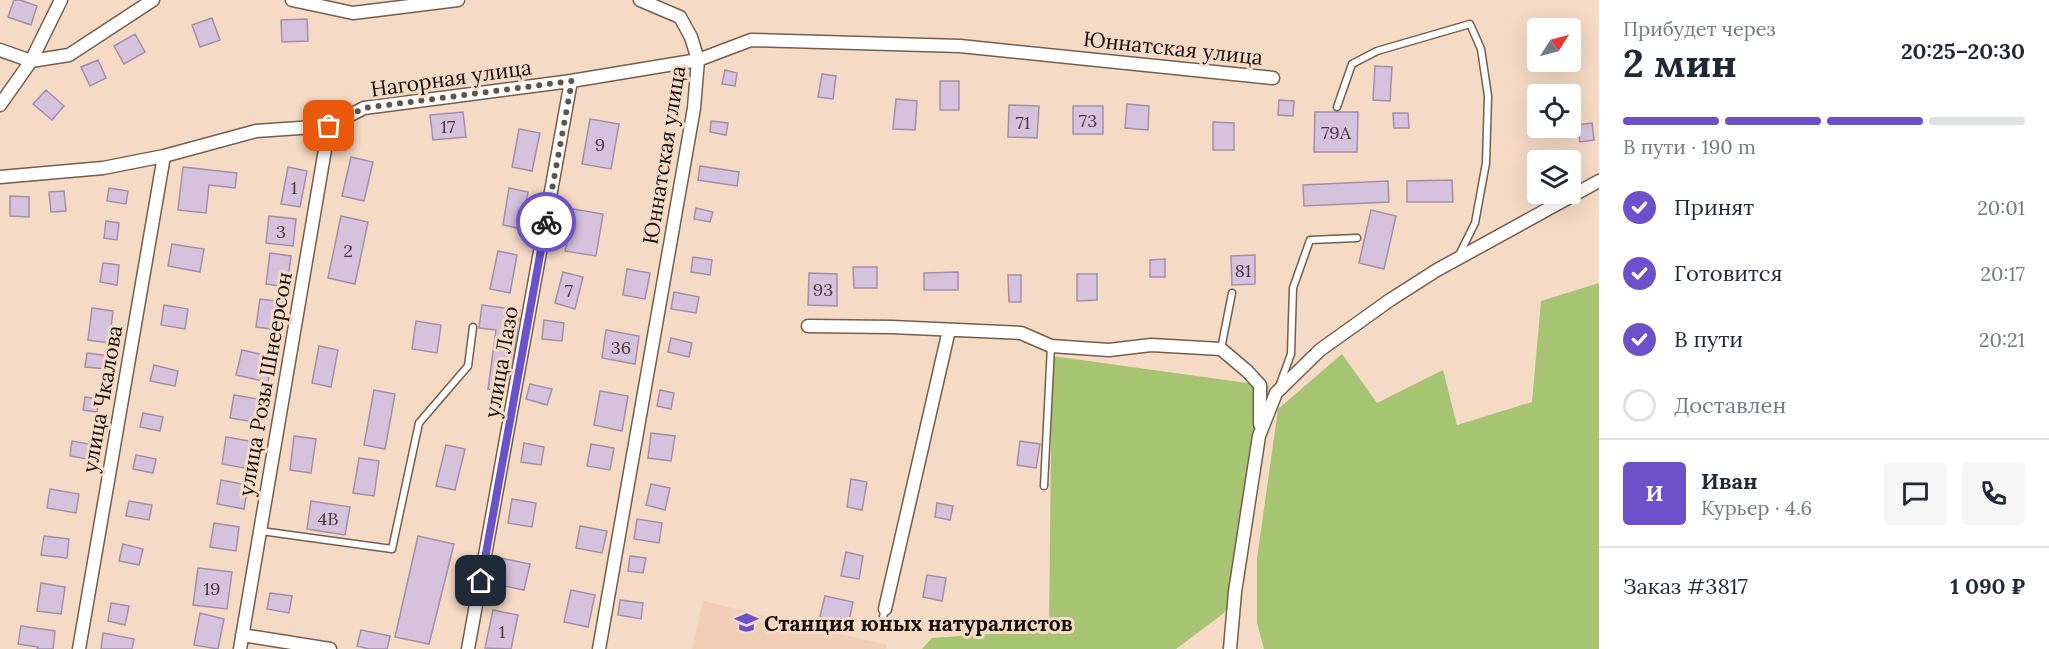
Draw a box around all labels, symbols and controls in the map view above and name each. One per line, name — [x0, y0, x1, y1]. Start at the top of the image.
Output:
text: Прибудет через — [1623, 16, 1776, 41]
north arrow — [1527, 18, 1581, 72]
map controls — [1527, 18, 1581, 204]
street label: Юннатская улица — [1082, 25, 1264, 71]
text: 20:25–20:30 — [1901, 37, 2025, 65]
text: 2 мин — [1623, 38, 1737, 88]
street label: Нагорная улица — [369, 53, 533, 103]
street label: Юннатская улица — [637, 64, 691, 246]
button: locate — [1527, 84, 1581, 138]
pin — [303, 100, 354, 151]
icon: bag — [312, 109, 345, 142]
house number: 73 — [1079, 109, 1097, 132]
house number: 71 — [1016, 111, 1030, 134]
house number: 17 — [441, 115, 455, 138]
house number: 79А — [1321, 121, 1352, 144]
house number: 9 — [595, 133, 605, 156]
text: В пути · 190 m — [1623, 134, 1756, 159]
button: layers — [1527, 150, 1581, 204]
house number: 1 — [291, 176, 297, 199]
icon: check — [1623, 191, 1656, 224]
courier — [516, 192, 576, 252]
text: Принят — [1674, 193, 1754, 221]
text: 20:01 — [1977, 195, 2025, 220]
icon: bike — [530, 206, 563, 239]
house number: 3 — [276, 220, 286, 243]
house number: 2 — [343, 239, 353, 262]
icon: check — [1623, 257, 1656, 290]
house number: 81 — [1235, 259, 1251, 282]
text: Готовится — [1674, 259, 1783, 287]
text: 20:17 — [1980, 261, 2025, 286]
street label: улица Розы Шнеерсон — [232, 270, 298, 498]
house number: 93 — [813, 278, 833, 301]
house number: 7 — [565, 279, 573, 302]
street label: улица Лазо — [478, 304, 524, 420]
street label: улица Чкалова — [76, 323, 128, 475]
icon: check — [1623, 323, 1656, 356]
text: В пути — [1674, 325, 1743, 353]
text: 20:21 — [1979, 327, 2025, 352]
house number: 36 — [611, 336, 631, 359]
text: Доставлен — [1674, 391, 1786, 419]
button: chat — [1884, 462, 1947, 525]
button: phone — [1962, 462, 2025, 525]
text: Иван — [1701, 467, 1758, 495]
text: И — [1645, 479, 1664, 507]
text: Курьер · 4.6 — [1701, 495, 1812, 520]
house number: 4В — [318, 507, 338, 530]
pin — [455, 555, 506, 606]
icon: home — [464, 564, 497, 597]
text: Заказ #3817 — [1623, 572, 1748, 600]
text: 1 090 ₽ — [1950, 572, 2025, 600]
house number: 19 — [204, 577, 220, 600]
school or university icon: Станция юных натуралистов — [733, 610, 759, 636]
place label: Станция юных натуралистов — [764, 610, 1073, 637]
house number: 1 — [499, 620, 505, 643]

